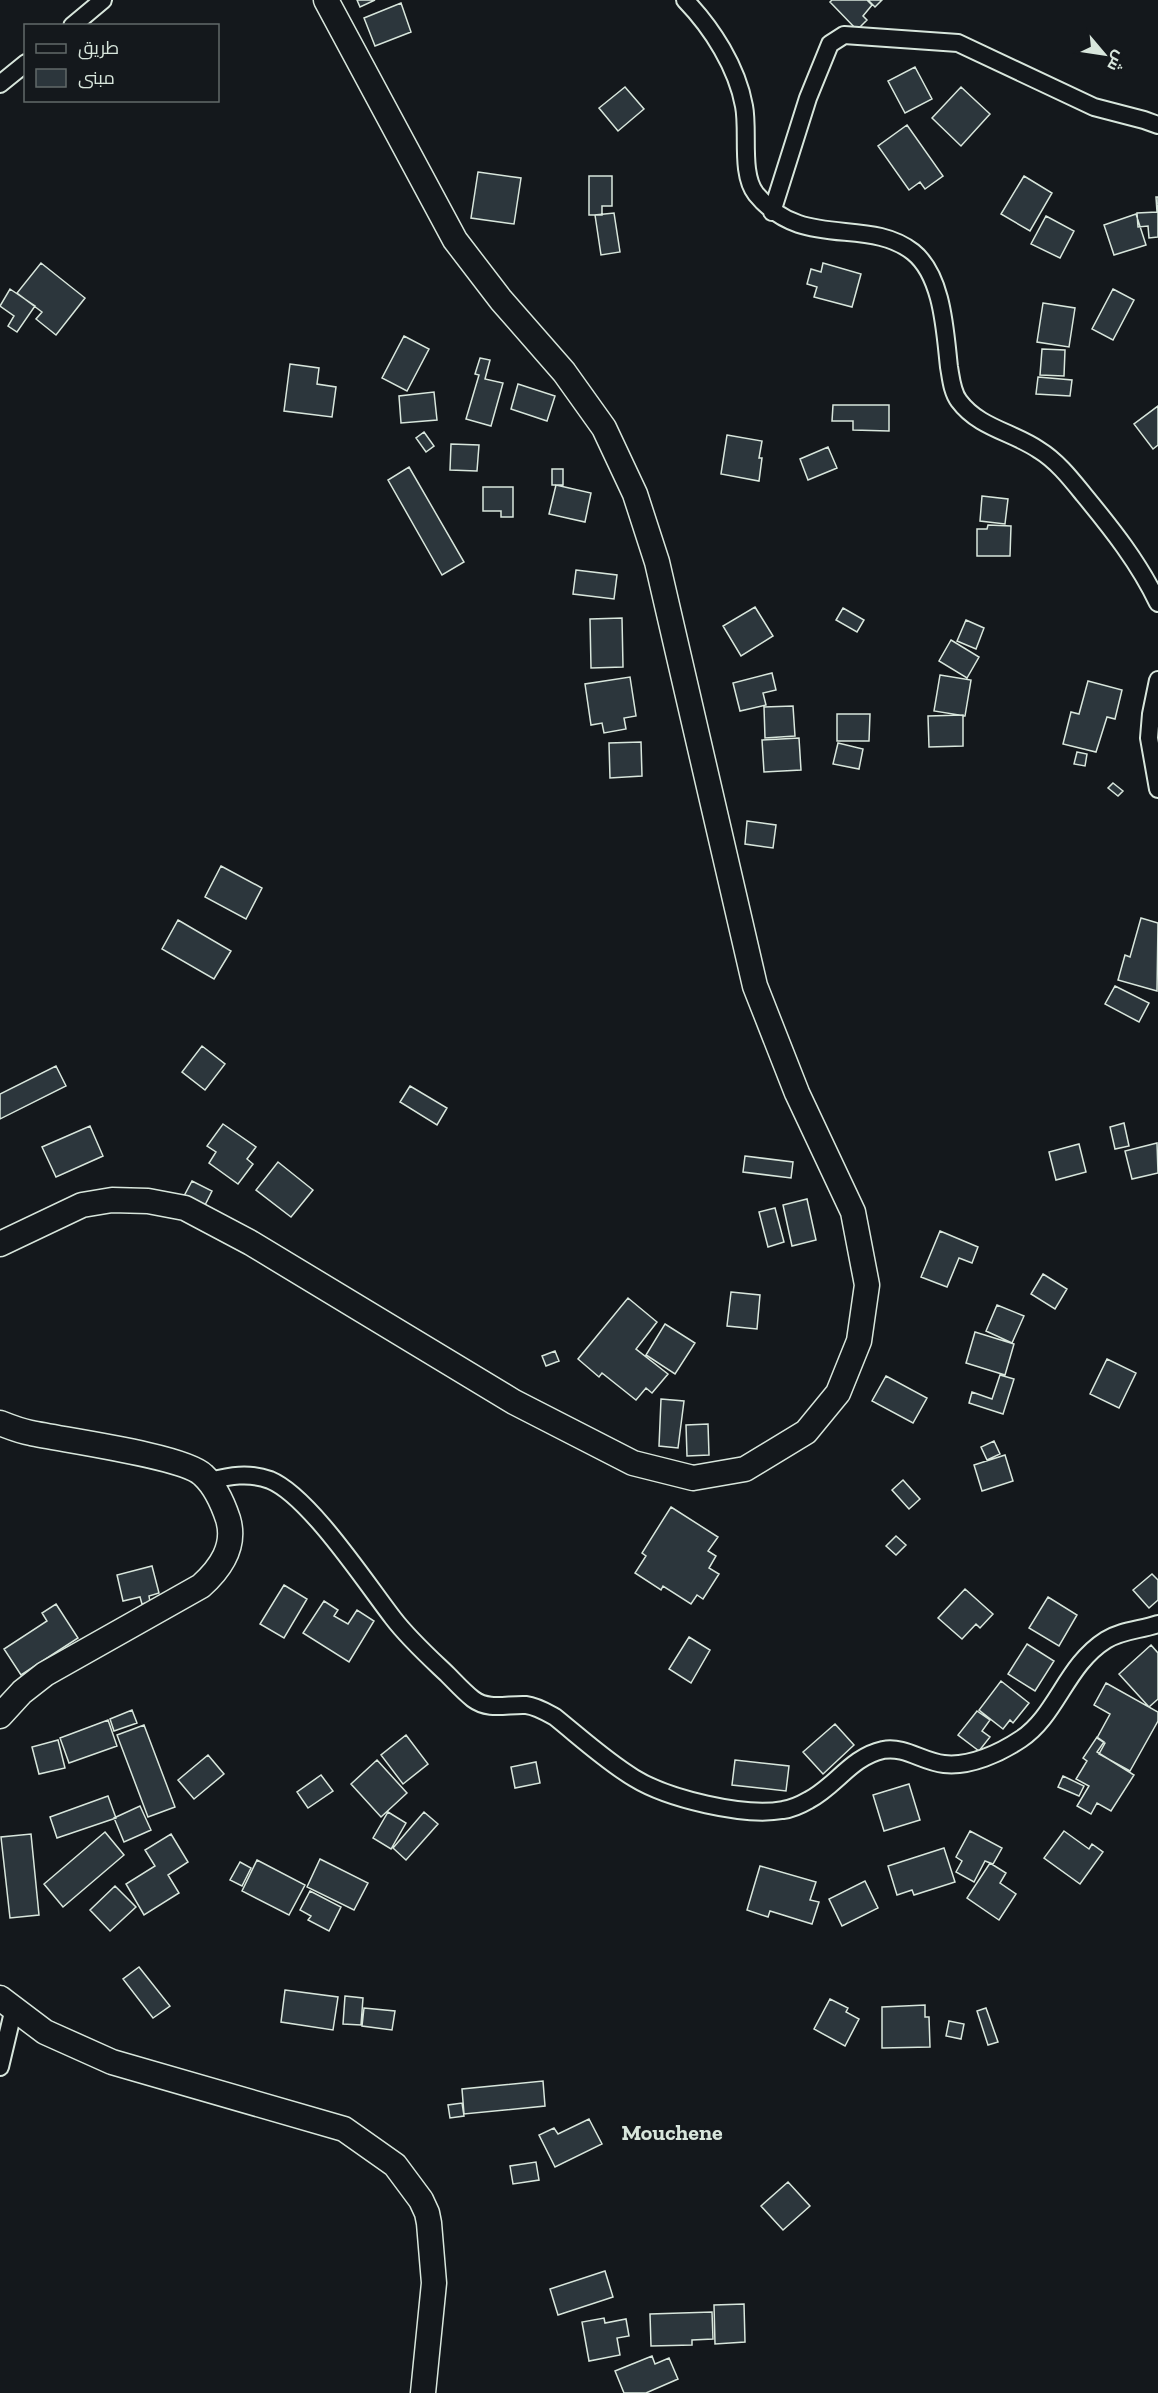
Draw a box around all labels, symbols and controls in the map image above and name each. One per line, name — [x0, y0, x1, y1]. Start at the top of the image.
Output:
legend — [24, 24, 219, 102]
north arrow — [1074, 24, 1134, 84]
text: طريق — [78, 37, 119, 60]
text: ش — [1103, 47, 1130, 75]
text: مبنى — [78, 67, 115, 89]
district label: Mouchene — [621, 2119, 723, 2146]

